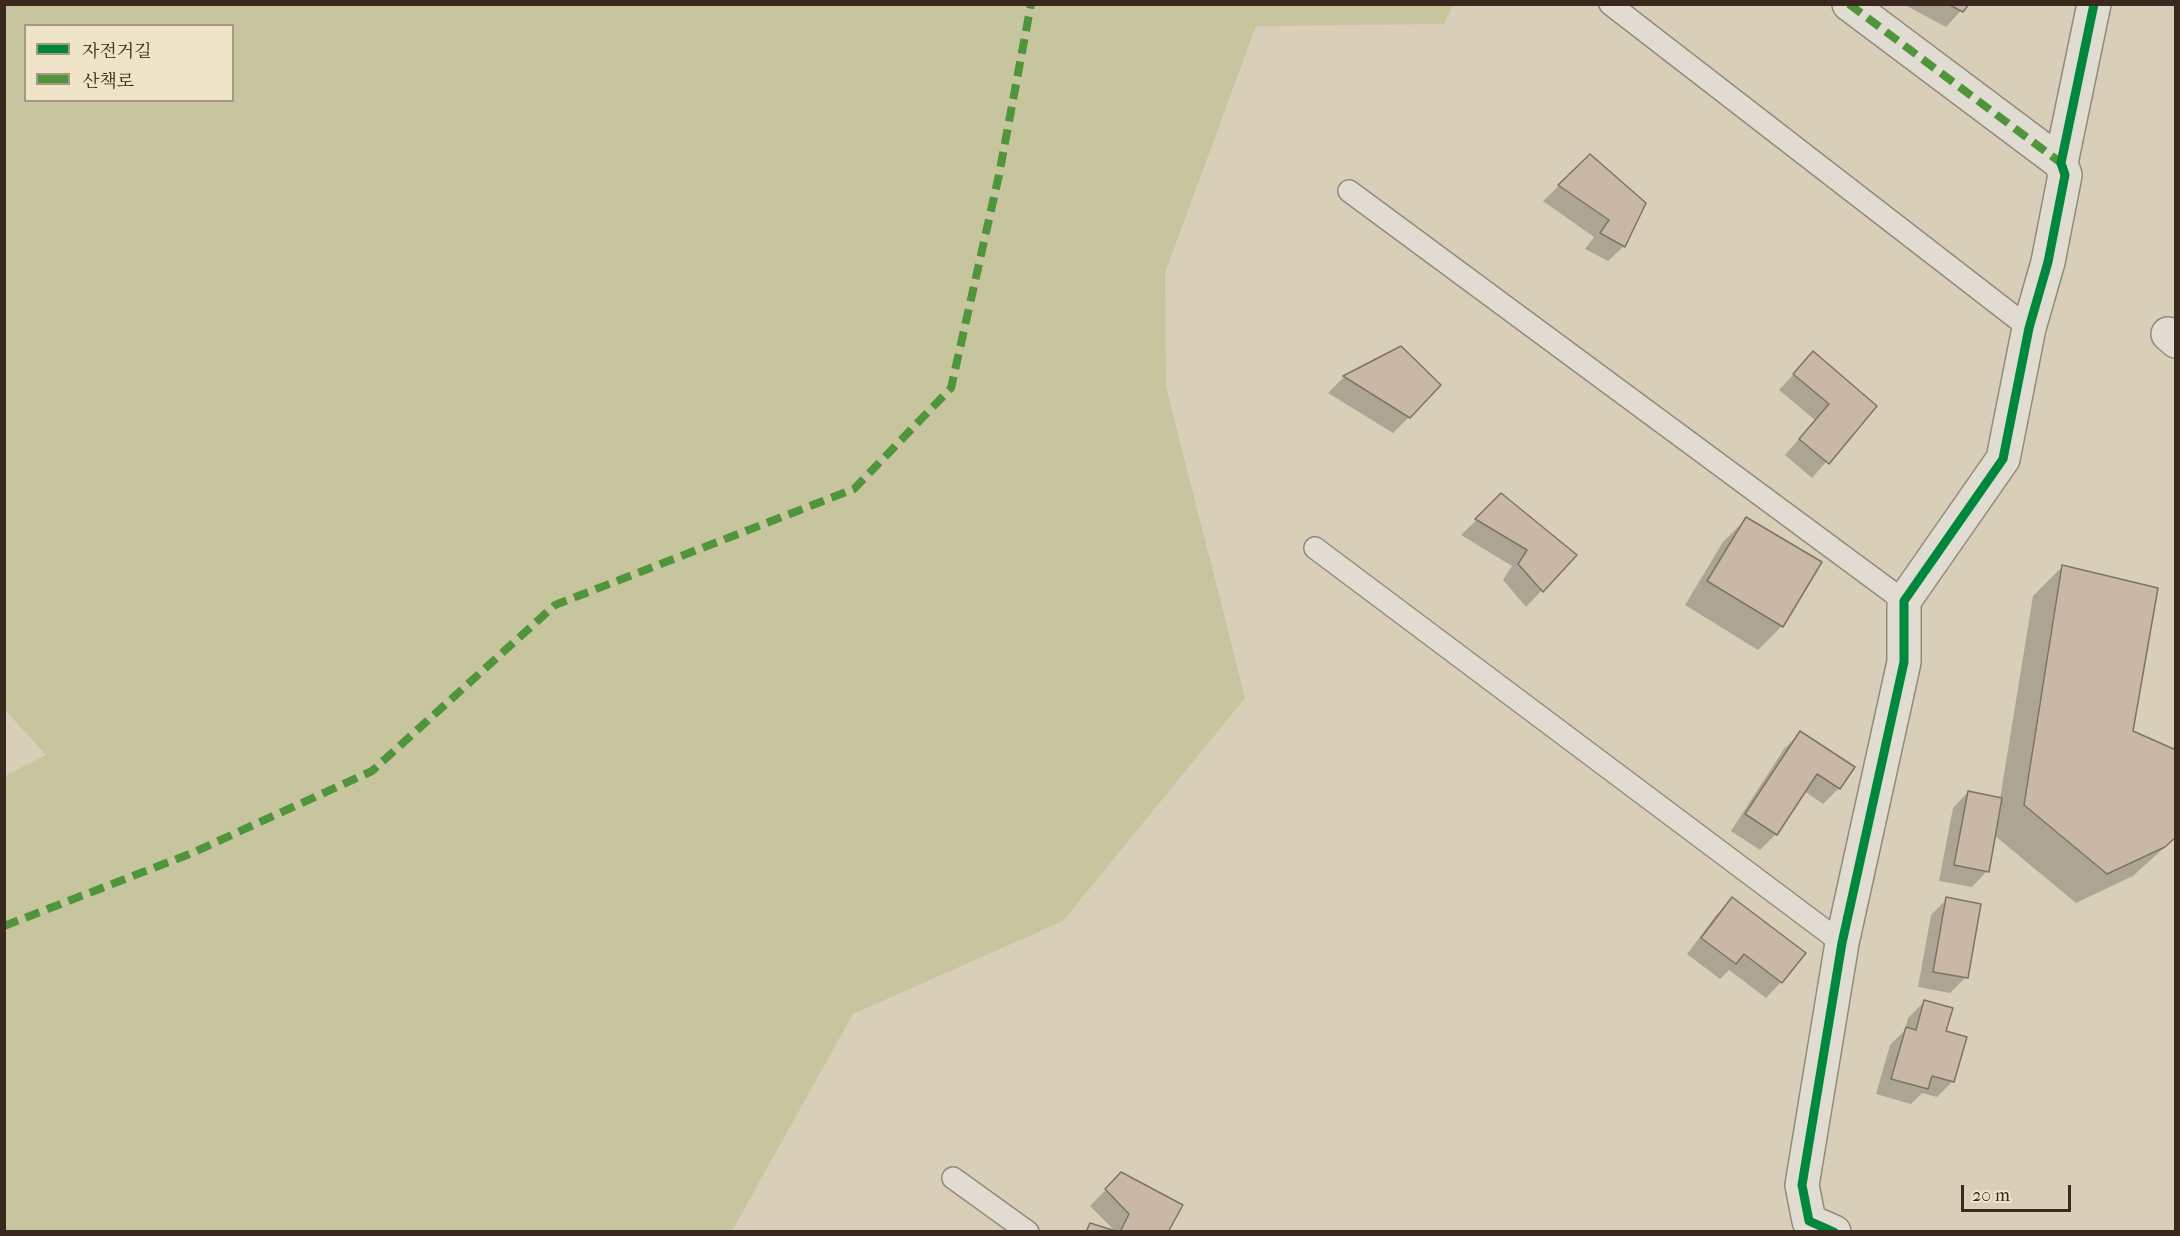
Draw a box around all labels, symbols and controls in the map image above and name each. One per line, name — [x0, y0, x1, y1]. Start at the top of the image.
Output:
legend — [24, 24, 234, 102]
text: 자전거길 — [82, 41, 152, 62]
text: 산책로 — [82, 71, 134, 92]
scale bar — [1964, 1173, 2074, 1211]
text: 20 m — [1972, 1185, 2010, 1206]

